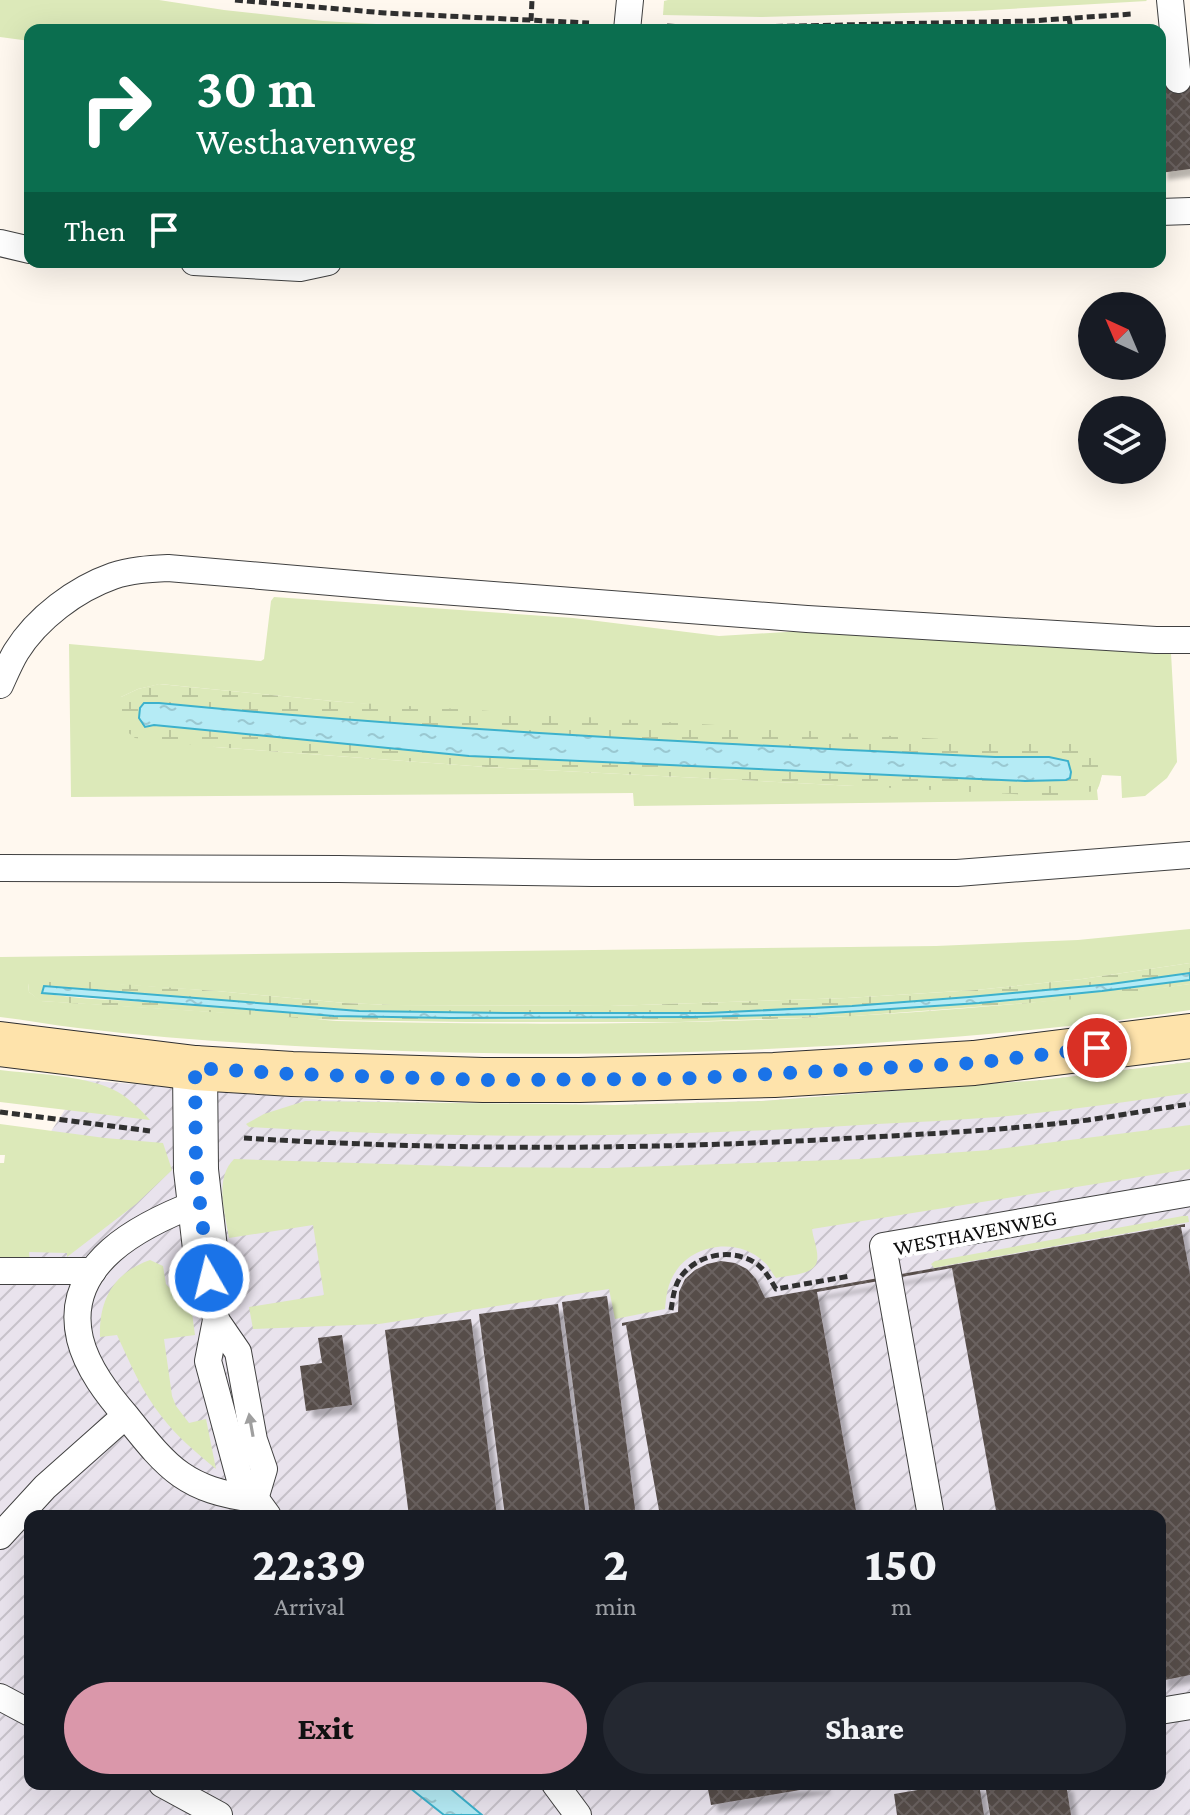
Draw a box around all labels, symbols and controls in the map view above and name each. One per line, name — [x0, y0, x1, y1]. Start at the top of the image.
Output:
icon: right — [64, 56, 168, 160]
text: 30 m — [196, 57, 316, 119]
text: Westhavenweg — [196, 122, 416, 162]
icon: arrive — [142, 208, 186, 252]
text: Then — [64, 214, 126, 247]
north arrow — [1078, 292, 1166, 380]
map controls — [1078, 292, 1166, 484]
button: layers — [1078, 396, 1166, 484]
pin — [1063, 1014, 1131, 1082]
icon: arrive — [1075, 1026, 1119, 1070]
street label: WESTHAVENWEG — [891, 1204, 1059, 1261]
position arrow — [167, 1236, 251, 1320]
one-way arrow — [244, 1412, 257, 1437]
text: 22:39 — [252, 1537, 367, 1590]
text: 2 — [603, 1537, 628, 1590]
text: 150 — [865, 1537, 938, 1590]
text: Arrival — [274, 1592, 345, 1621]
text: min — [595, 1592, 637, 1621]
text: m — [891, 1592, 912, 1621]
button: Exit — [64, 1682, 587, 1774]
button: Share — [603, 1682, 1126, 1774]

